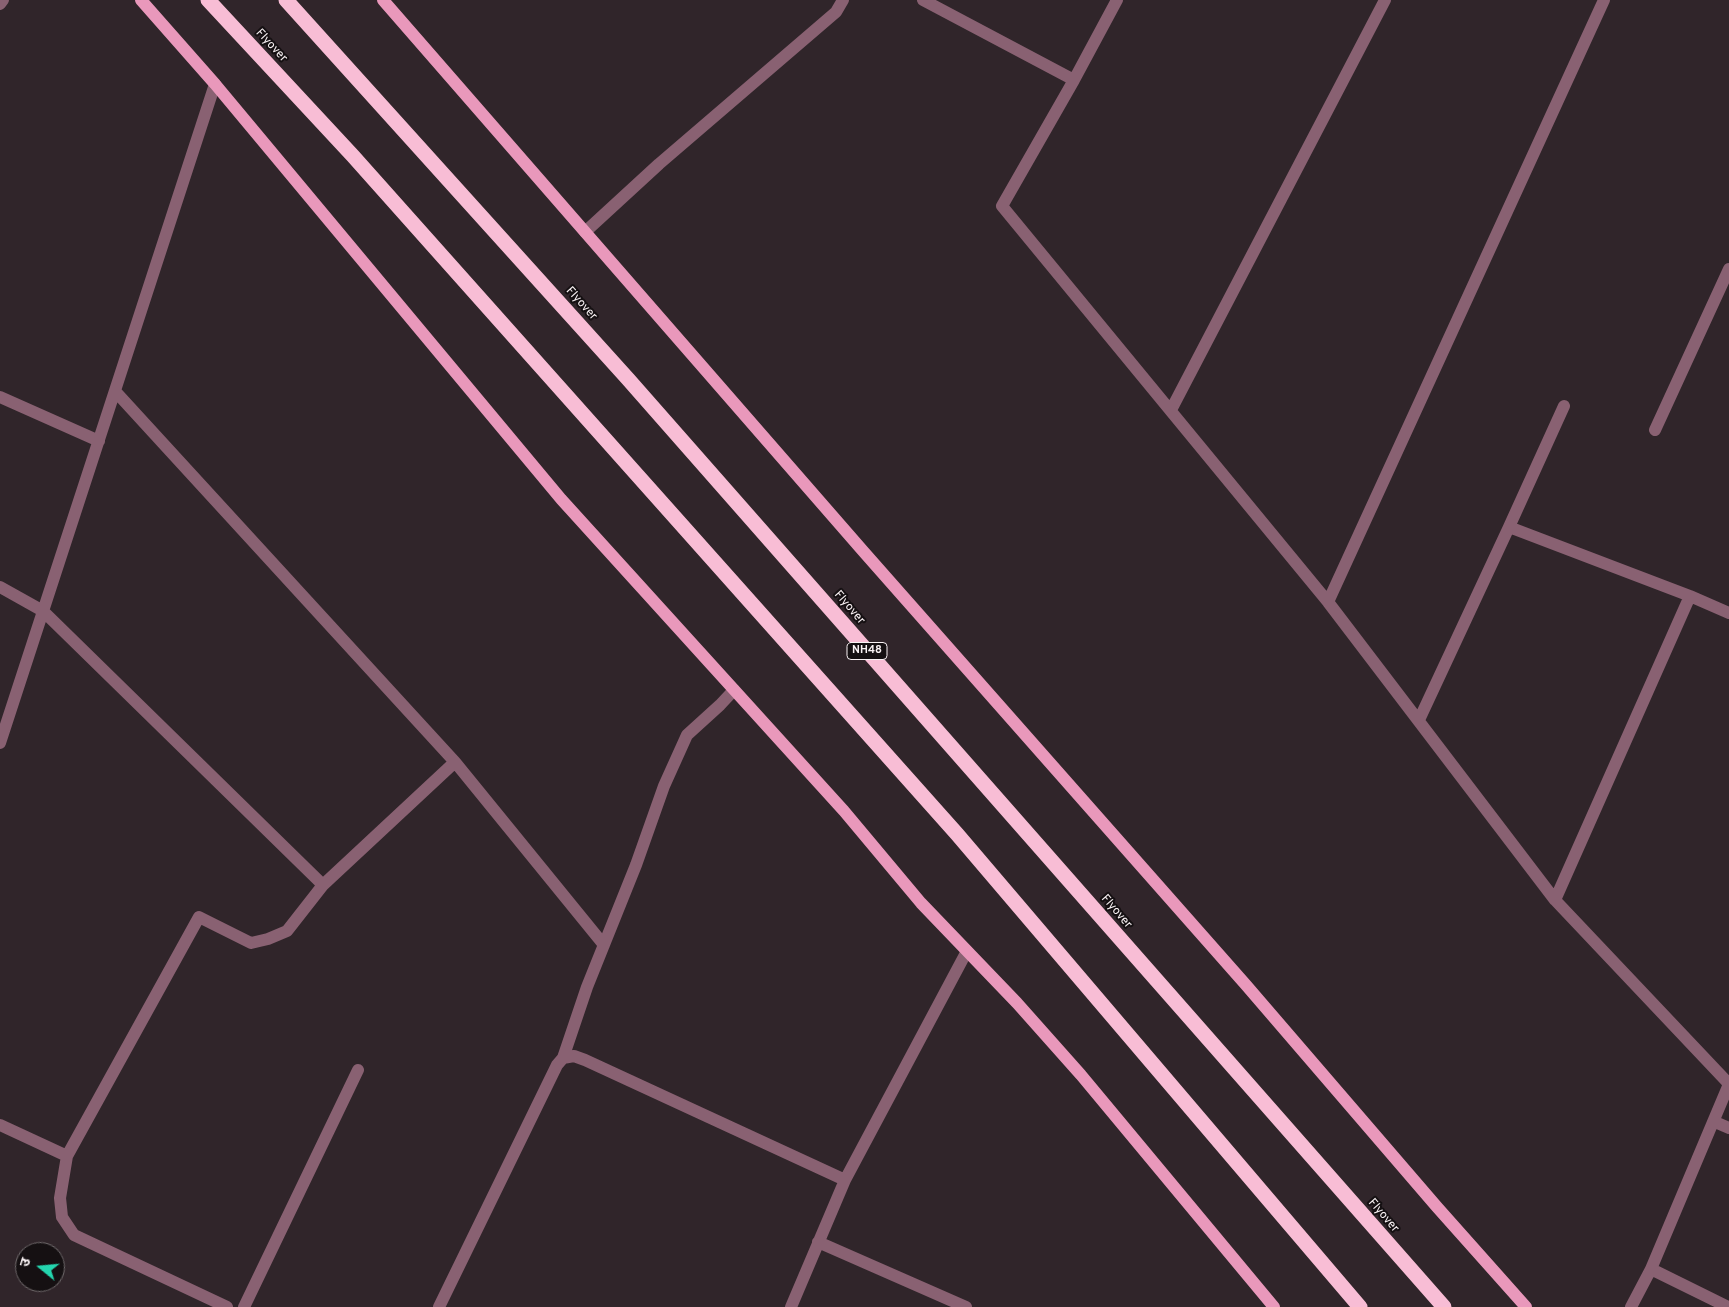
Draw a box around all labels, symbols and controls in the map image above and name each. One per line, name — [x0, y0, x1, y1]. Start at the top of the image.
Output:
street label: Flyover — [252, 26, 290, 66]
street label: Flyover — [562, 284, 600, 324]
street label: Flyover — [830, 588, 868, 628]
road number: NH48 — [847, 642, 887, 659]
street label: Flyover — [1097, 892, 1135, 932]
street label: Flyover — [1364, 1196, 1402, 1236]
north arrow — [15, 1242, 65, 1292]
text: उ — [17, 1256, 35, 1269]

